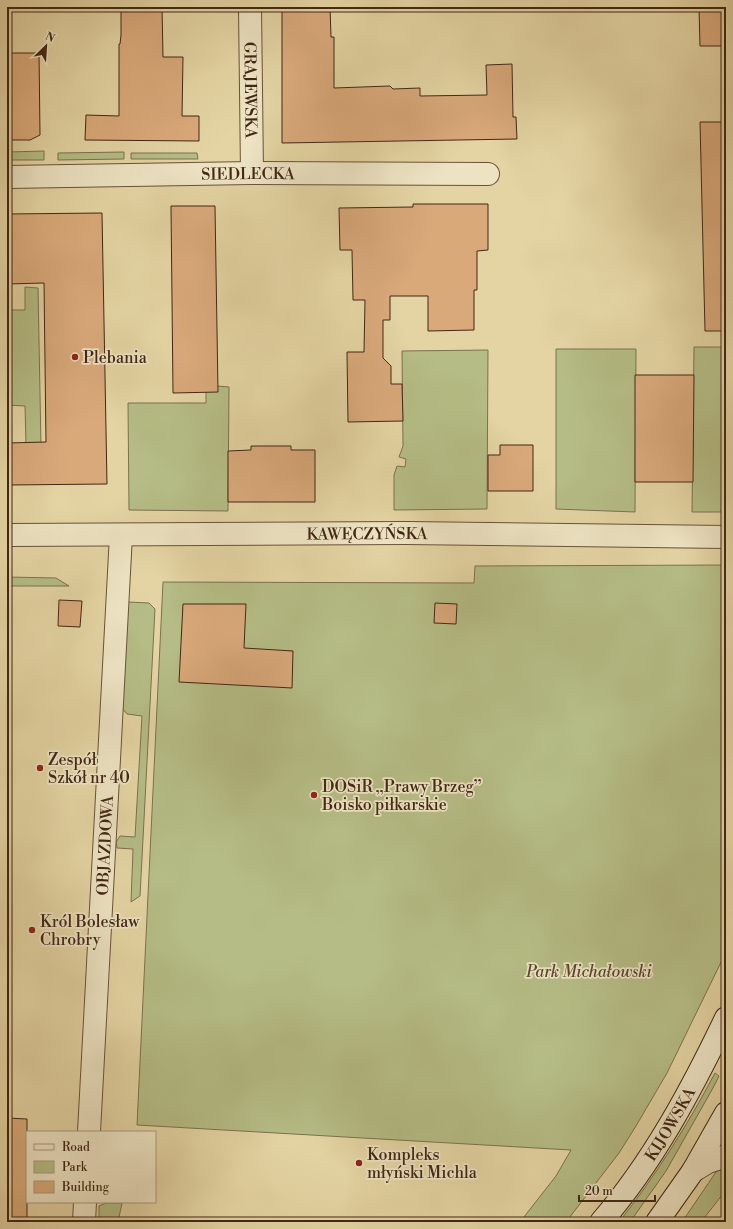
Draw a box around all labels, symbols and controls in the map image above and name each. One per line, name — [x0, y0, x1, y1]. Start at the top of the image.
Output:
north arrow — [26, 26, 66, 66]
text: N — [43, 30, 57, 46]
street label: GRAJEWSKA — [239, 41, 261, 140]
street label: SIEDLECKA — [201, 164, 296, 185]
place label: Plebania — [83, 348, 148, 368]
marker: Plebania — [70, 352, 80, 362]
street label: KAWĘCZYŃSKA — [306, 522, 429, 544]
place label: Zespół Szkół nr 40 — [48, 750, 130, 788]
marker: Zespół Szkół nr 40 — [35, 763, 45, 773]
place label: DOSiR „Prawy Brzeg” Boisko piłkarskie — [321, 777, 482, 815]
marker: DOSiR „Prawy Brzeg” Boisko piłkarskie — [309, 790, 319, 800]
street label: OBJAZDOWA — [93, 794, 118, 896]
place label: Król Bolesław Chrobry — [40, 912, 140, 950]
marker: Król Bolesław Chrobry — [27, 925, 37, 935]
park label: Park Michałowski — [525, 962, 652, 982]
street label: KIJOWSKA — [641, 1083, 701, 1165]
legend — [26, 1131, 156, 1203]
text: Road — [62, 1140, 90, 1155]
place label: Kompleks młyński Michla — [367, 1145, 478, 1183]
marker: Kompleks młyński Michla — [354, 1158, 364, 1168]
text: Park — [62, 1160, 88, 1175]
scale bar — [579, 1177, 655, 1203]
text: Building — [61, 1180, 110, 1195]
text: 20 m — [585, 1184, 613, 1199]

